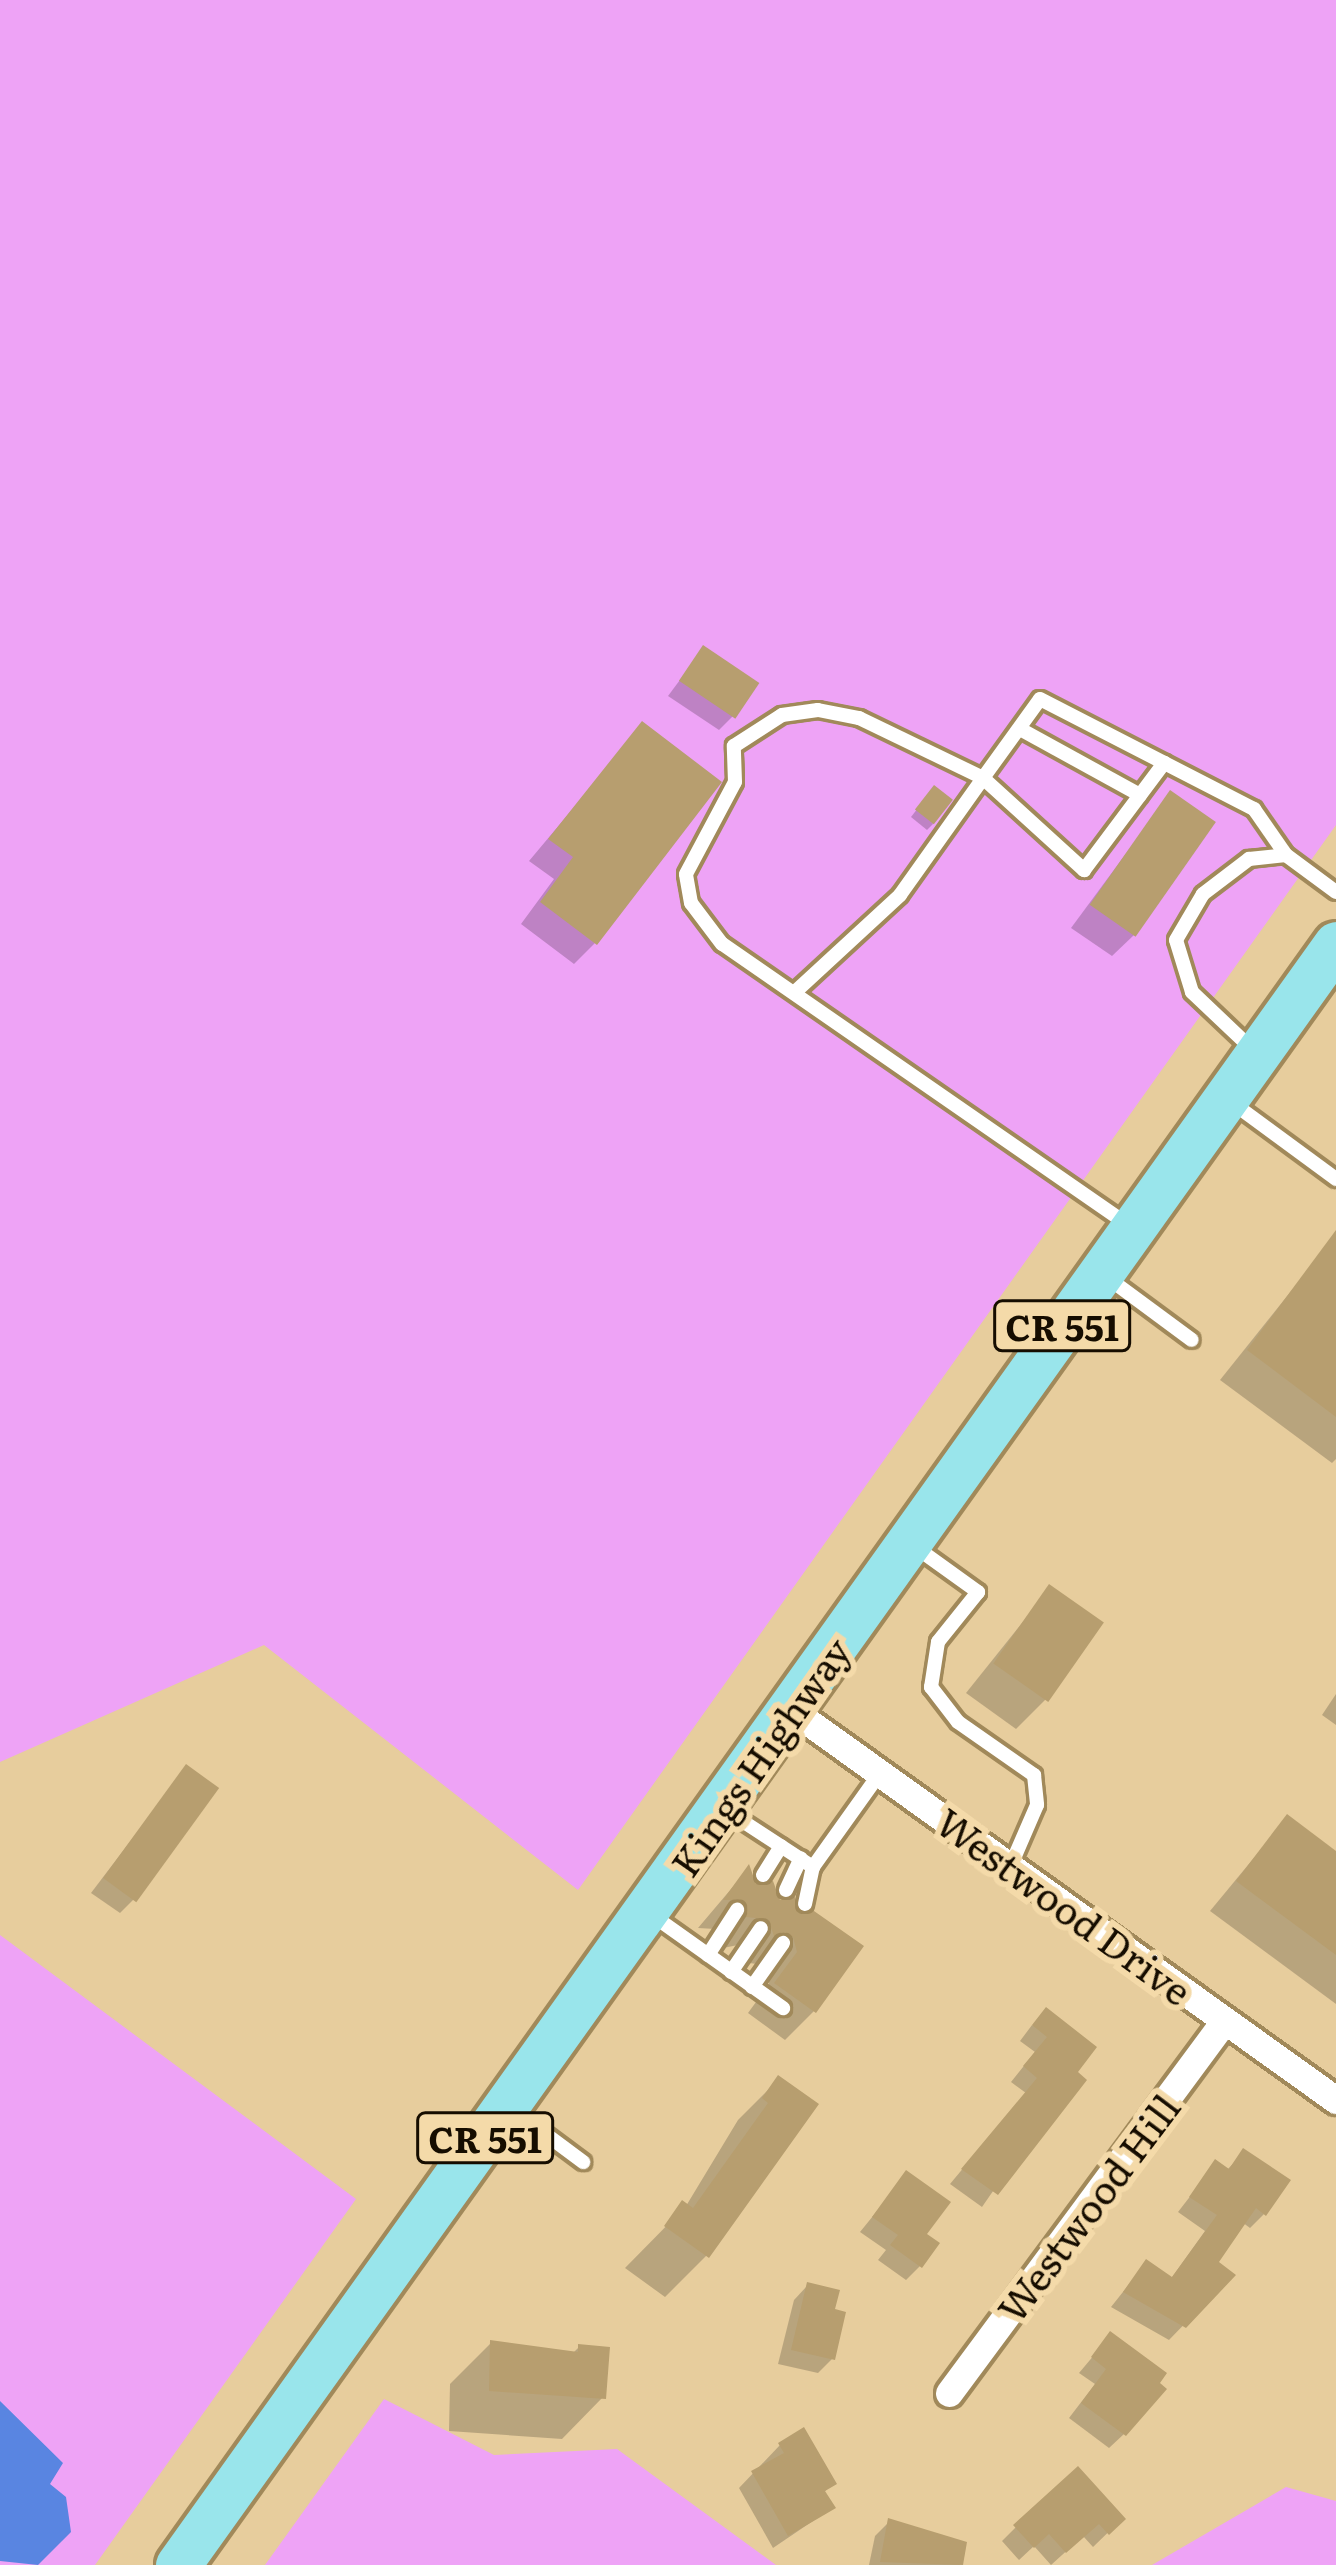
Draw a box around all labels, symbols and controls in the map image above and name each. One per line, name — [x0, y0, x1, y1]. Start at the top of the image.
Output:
road number: CR 551 — [993, 1296, 1131, 1356]
street label: Kings Highway — [659, 1628, 859, 1884]
street label: Westwood Drive — [928, 1797, 1202, 2013]
street label: Westwood Hill — [986, 2084, 1188, 2330]
road number: CR 551 — [416, 2108, 554, 2168]

